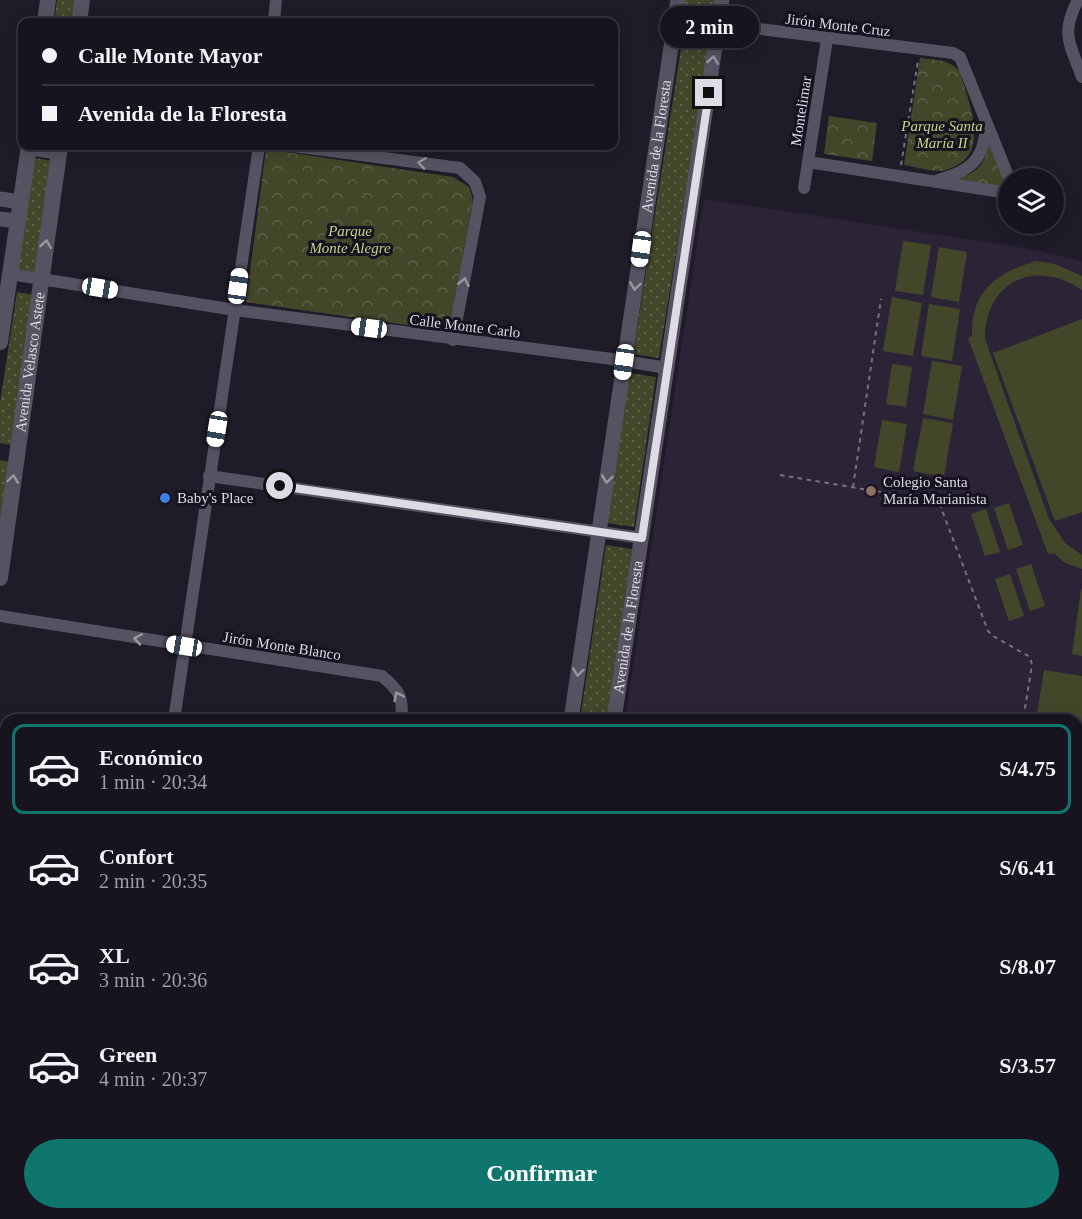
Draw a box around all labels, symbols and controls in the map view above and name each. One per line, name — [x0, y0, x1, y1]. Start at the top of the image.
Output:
callout: 2 min — [660, 6, 758, 48]
street label: Jirón Monte Cruz — [785, 11, 892, 39]
text: 2 min — [685, 16, 734, 38]
text: Calle Monte Mayor — [78, 43, 263, 68]
one-way arrow — [707, 55, 719, 65]
street label: Montelimar — [788, 75, 814, 147]
street label: Avenida de la Floresta — [638, 78, 674, 214]
route end — [695, 79, 722, 106]
text: Avenida de la Floresta — [78, 101, 287, 126]
park label: Parque Santa María II — [900, 118, 983, 151]
one-way arrow — [418, 158, 427, 170]
map controls — [998, 168, 1064, 234]
button: layers — [998, 168, 1064, 234]
park label: Parque Monte Alegre — [308, 223, 391, 256]
car — [630, 230, 652, 268]
one-way arrow — [39, 239, 51, 249]
car — [227, 267, 249, 305]
car — [81, 276, 119, 300]
one-way arrow — [457, 278, 470, 288]
one-way arrow — [630, 282, 642, 291]
street label: Avenida Velasco Astete — [12, 291, 48, 433]
street label: Calle Monte Carlo — [409, 311, 521, 341]
car — [350, 317, 388, 339]
car — [613, 343, 635, 381]
car — [205, 410, 229, 448]
route start — [266, 472, 293, 499]
one-way arrow — [7, 474, 19, 483]
place label: Colegio Santa María Marianista — [883, 474, 987, 507]
one-way arrow — [601, 475, 613, 484]
marker: Colegio Santa María Marianista — [864, 484, 878, 498]
place label: Baby's Place — [177, 490, 254, 506]
marker: Baby's Place — [158, 491, 172, 505]
street label: Avenida de la Floresta — [610, 559, 646, 695]
street label: Jirón Monte Blanco — [222, 629, 342, 663]
one-way arrow — [133, 633, 143, 646]
car — [165, 634, 203, 658]
one-way arrow — [572, 667, 585, 677]
one-way arrow — [394, 691, 406, 702]
icon: car — [27, 742, 81, 796]
text: Económico — [99, 745, 203, 770]
text: S/4.75 — [999, 756, 1056, 781]
text: 1 min · 20:34 — [99, 771, 207, 793]
icon: car — [27, 841, 81, 895]
text: Confort — [99, 844, 174, 869]
text: S/6.41 — [999, 855, 1056, 880]
text: 2 min · 20:35 — [99, 870, 207, 892]
icon: car — [27, 940, 81, 994]
text: XL — [99, 943, 130, 968]
text: S/8.07 — [999, 954, 1056, 979]
text: 3 min · 20:36 — [99, 969, 207, 991]
icon: car — [27, 1039, 81, 1093]
text: Green — [99, 1042, 157, 1067]
text: S/3.57 — [999, 1053, 1056, 1078]
text: 4 min · 20:37 — [99, 1068, 207, 1090]
button: Confirmar — [24, 1139, 1059, 1208]

